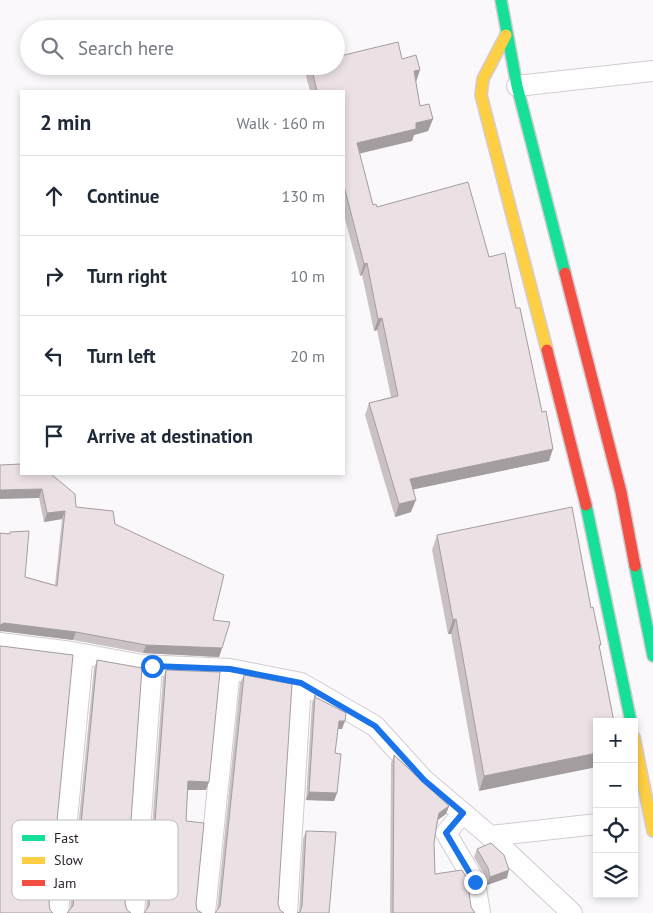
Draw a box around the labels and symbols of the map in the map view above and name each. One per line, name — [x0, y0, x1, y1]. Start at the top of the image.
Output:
route start — [141, 655, 164, 678]
legend — [12, 820, 178, 900]
text: Fast — [54, 829, 79, 847]
text: Slow — [54, 851, 84, 869]
route end — [464, 871, 487, 894]
text: Jam — [53, 874, 76, 892]

